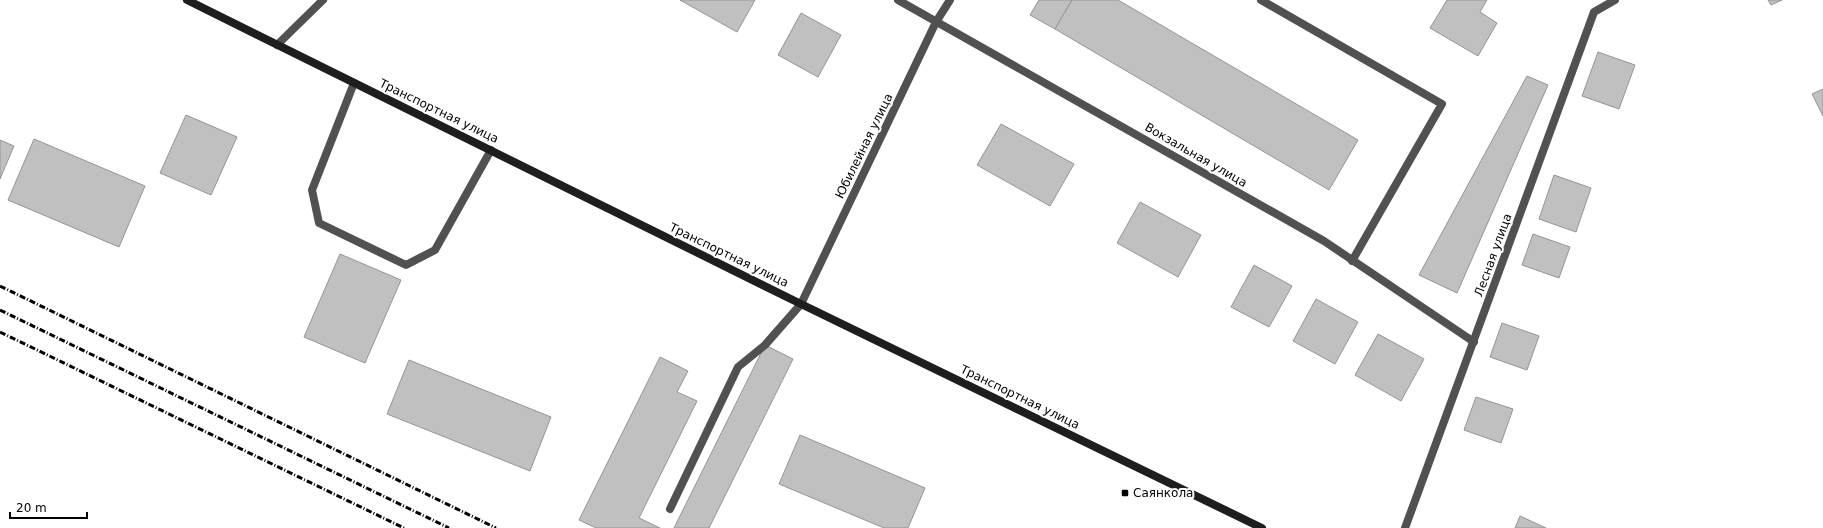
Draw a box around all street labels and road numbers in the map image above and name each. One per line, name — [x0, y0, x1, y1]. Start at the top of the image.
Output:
street label: Транспортная улица — [376, 76, 501, 146]
street label: Юбилейная улица — [832, 91, 896, 201]
street label: Вокзальная улица — [1142, 120, 1250, 190]
street label: Лесная улица — [1471, 212, 1515, 298]
street label: Транспортная улица — [666, 220, 791, 290]
street label: Транспортная улица — [957, 362, 1082, 432]

